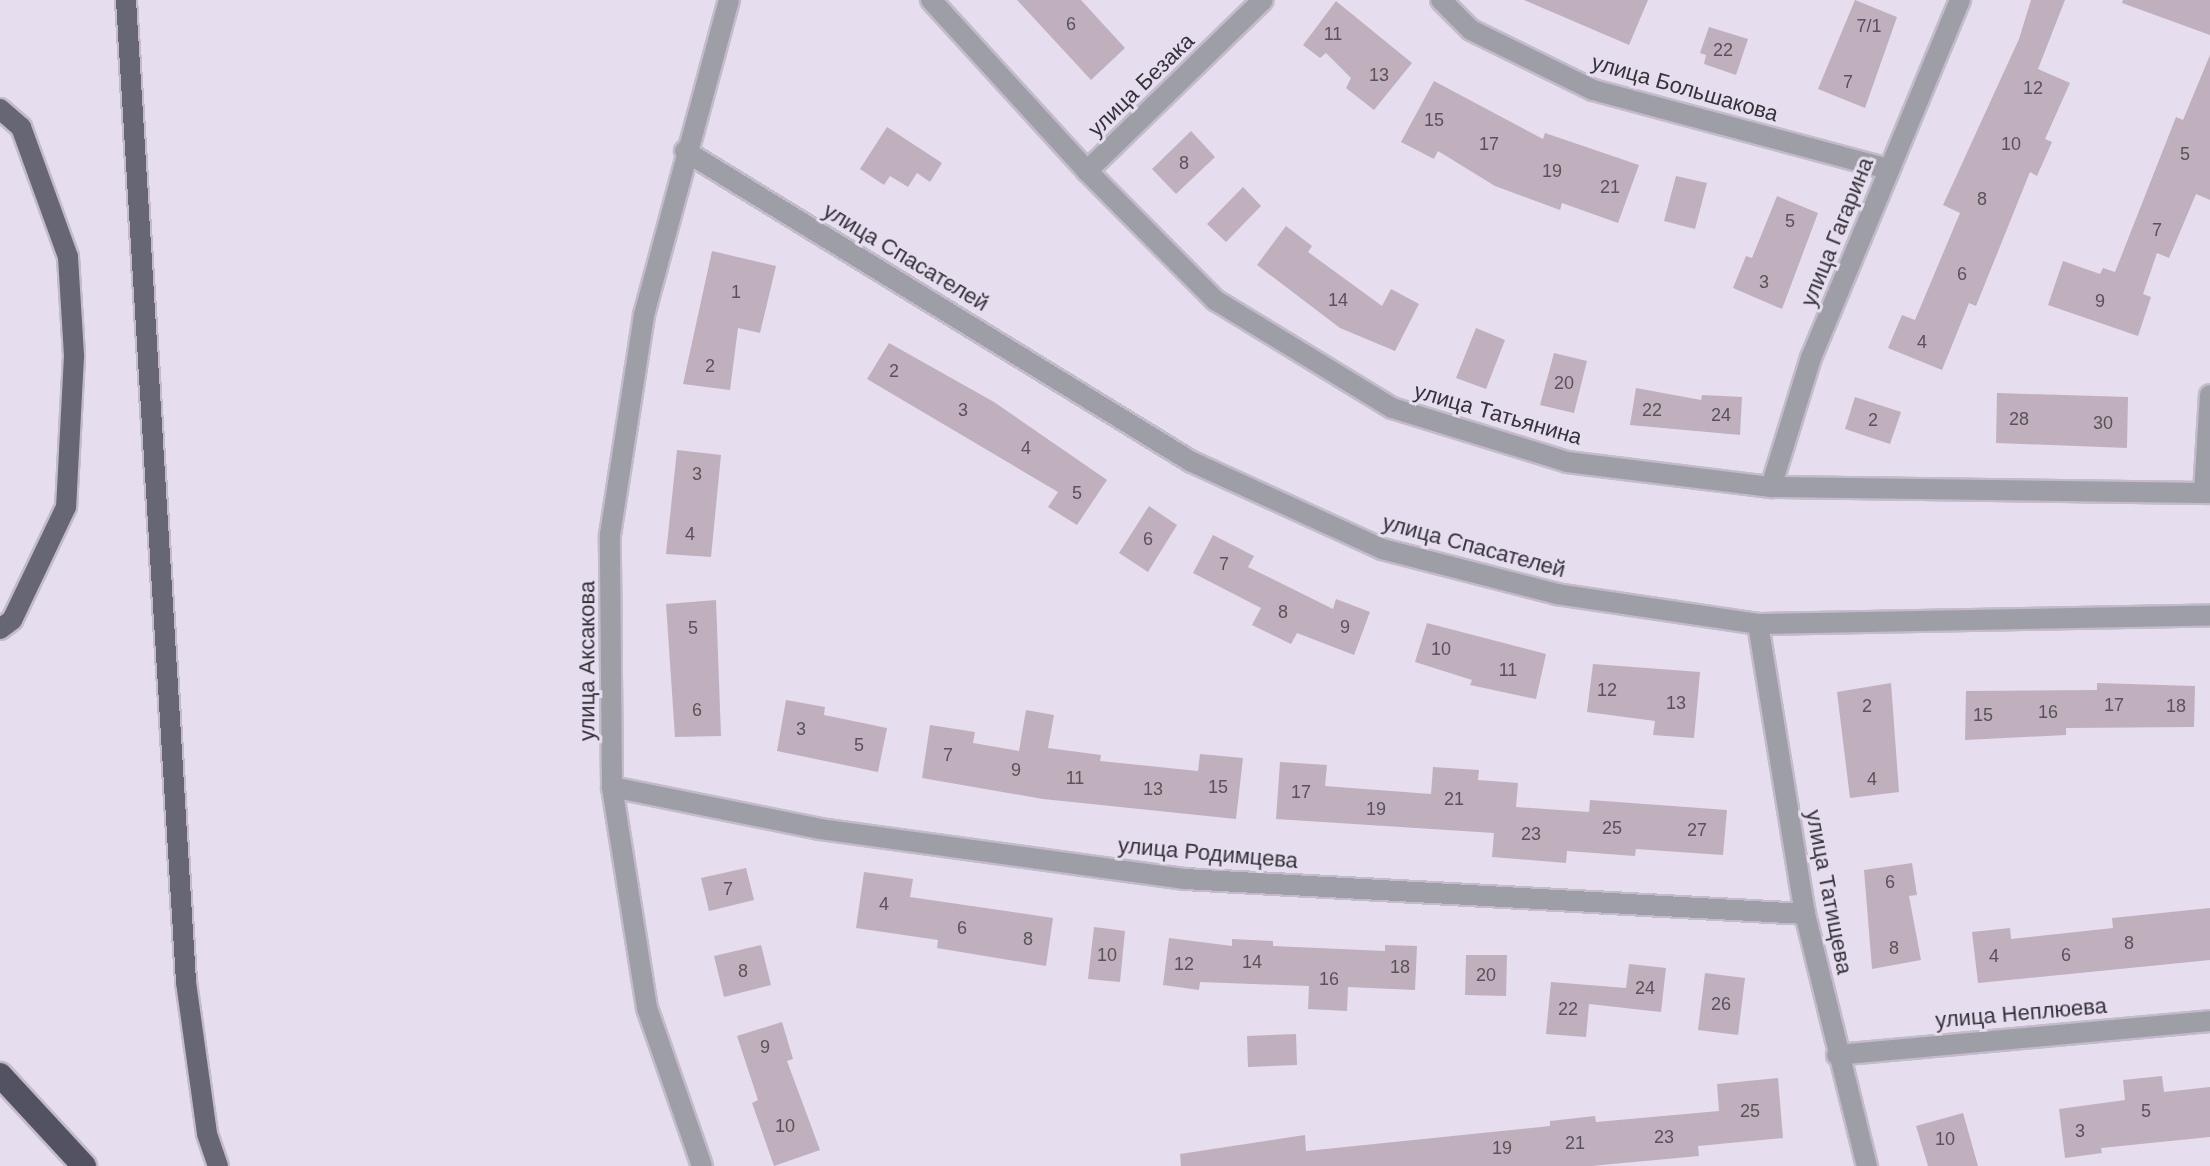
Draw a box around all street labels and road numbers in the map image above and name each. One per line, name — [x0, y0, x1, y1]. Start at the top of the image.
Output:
street label: улица Безака — [1082, 28, 1200, 142]
street label: улица Большакова — [1589, 49, 1781, 127]
street label: улица Гагарина — [1795, 154, 1879, 310]
street label: улица Спасателей — [819, 197, 993, 317]
street label: улица Татьянина — [1411, 377, 1585, 451]
street label: улица Спасателей — [1380, 509, 1568, 583]
street label: улица Аксакова — [574, 581, 600, 741]
street label: улица Татищева — [1800, 808, 1858, 976]
street label: улица Родимцева — [1117, 832, 1299, 874]
street label: улица Неплюева — [1934, 992, 2108, 1034]

